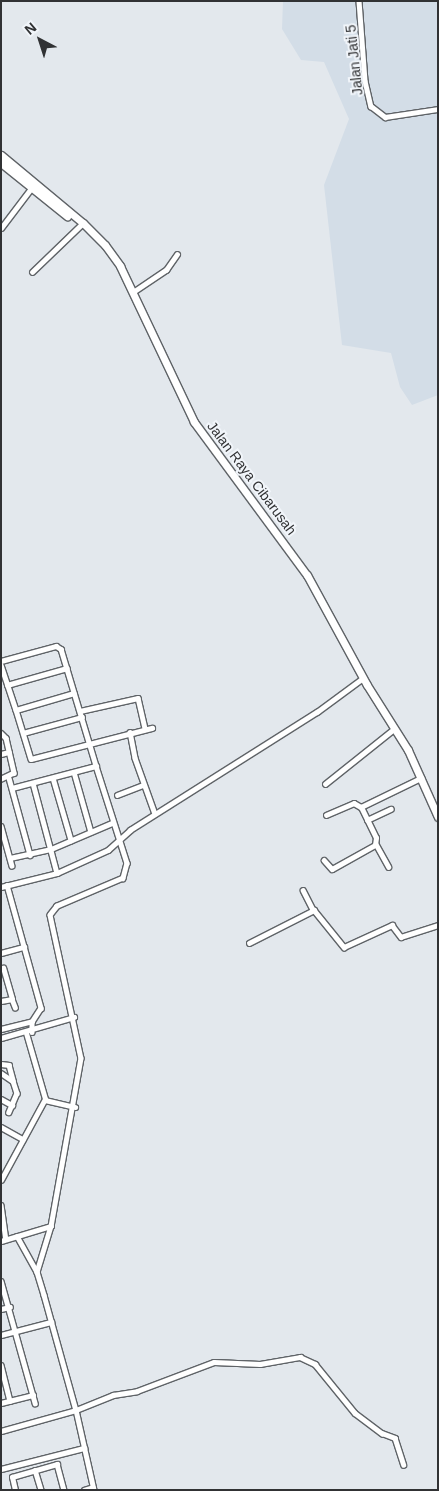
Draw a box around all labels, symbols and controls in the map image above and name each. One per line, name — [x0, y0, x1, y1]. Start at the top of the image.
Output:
north arrow — [15, 15, 65, 65]
text: N — [21, 19, 39, 38]
street label: Jalan Jati 5 — [342, 24, 366, 96]
street label: Jalan Raya Cibarusah — [204, 418, 300, 538]

